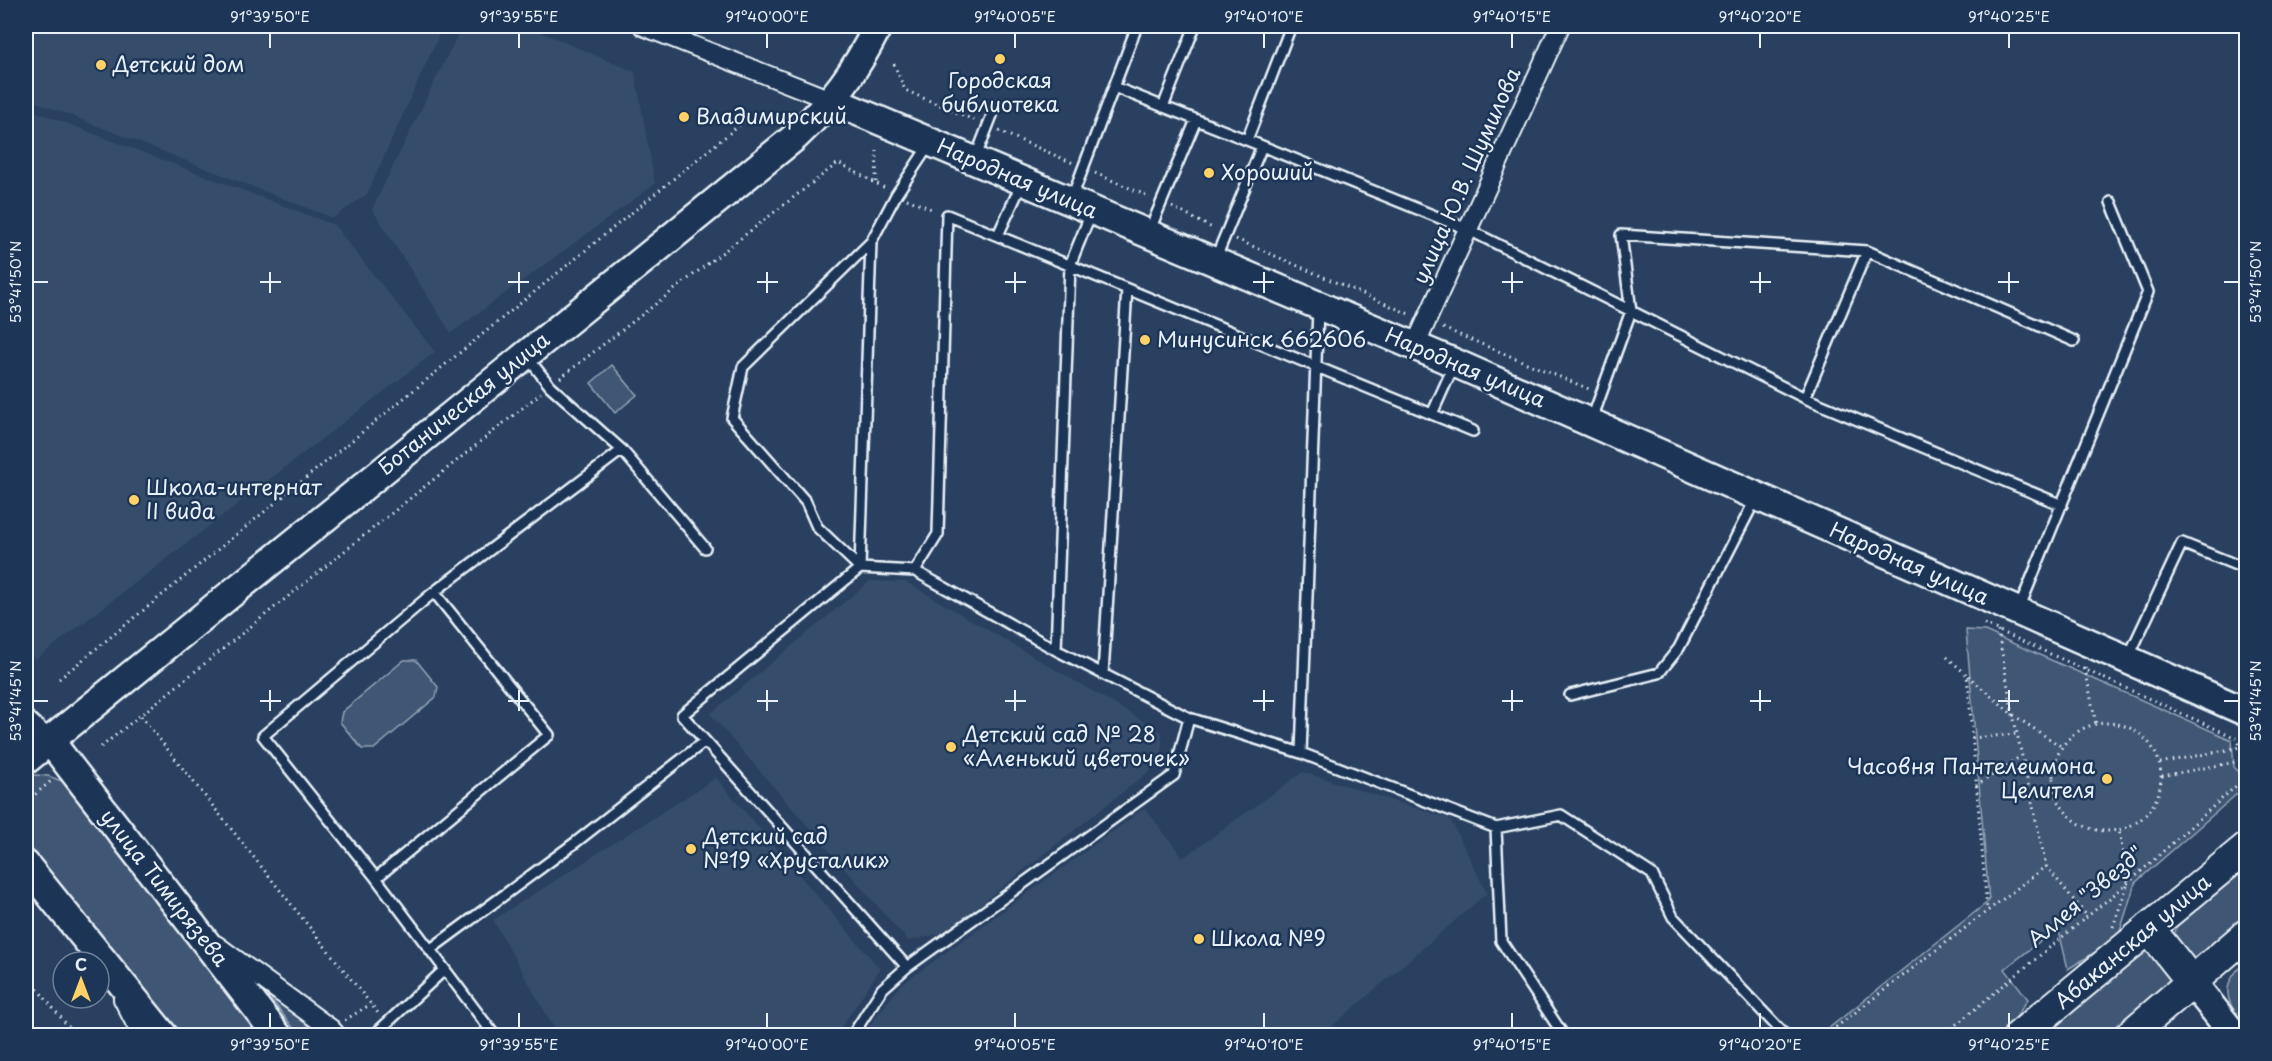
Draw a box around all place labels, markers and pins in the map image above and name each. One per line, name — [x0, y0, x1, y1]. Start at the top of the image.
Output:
place label: Детский дом — [112, 47, 244, 79]
marker: Городская библиотека — [993, 52, 1007, 66]
marker: Детский дом — [94, 58, 108, 72]
place label: Городская библиотека — [941, 63, 1059, 119]
place label: Владимирский — [696, 99, 847, 131]
marker: Владимирский — [677, 110, 691, 124]
place label: Хороший — [1221, 155, 1313, 187]
marker: Хороший — [1202, 166, 1216, 180]
place label: Минусинск 662606 — [1157, 322, 1366, 354]
marker: Минусинск 662606 — [1138, 333, 1152, 347]
place label: Школа-интернат II вида — [146, 470, 322, 526]
marker: Школа-интернат II вида — [127, 493, 141, 507]
place label: Детский сад № 28 «Аленький цветочек» — [962, 717, 1190, 773]
marker: Детский сад № 28 «Аленький цветочек» — [944, 740, 958, 754]
place label: Часовня Пантелеимона Целителя — [1847, 749, 2095, 805]
marker: Часовня Пантелеимона Целителя — [2100, 772, 2114, 786]
place label: Детский сад №19 «Хрусталик» — [702, 819, 889, 875]
marker: Детский сад №19 «Хрусталик» — [684, 842, 698, 856]
place label: Школа №9 — [1211, 921, 1326, 953]
marker: Школа №9 — [1192, 932, 1206, 946]

